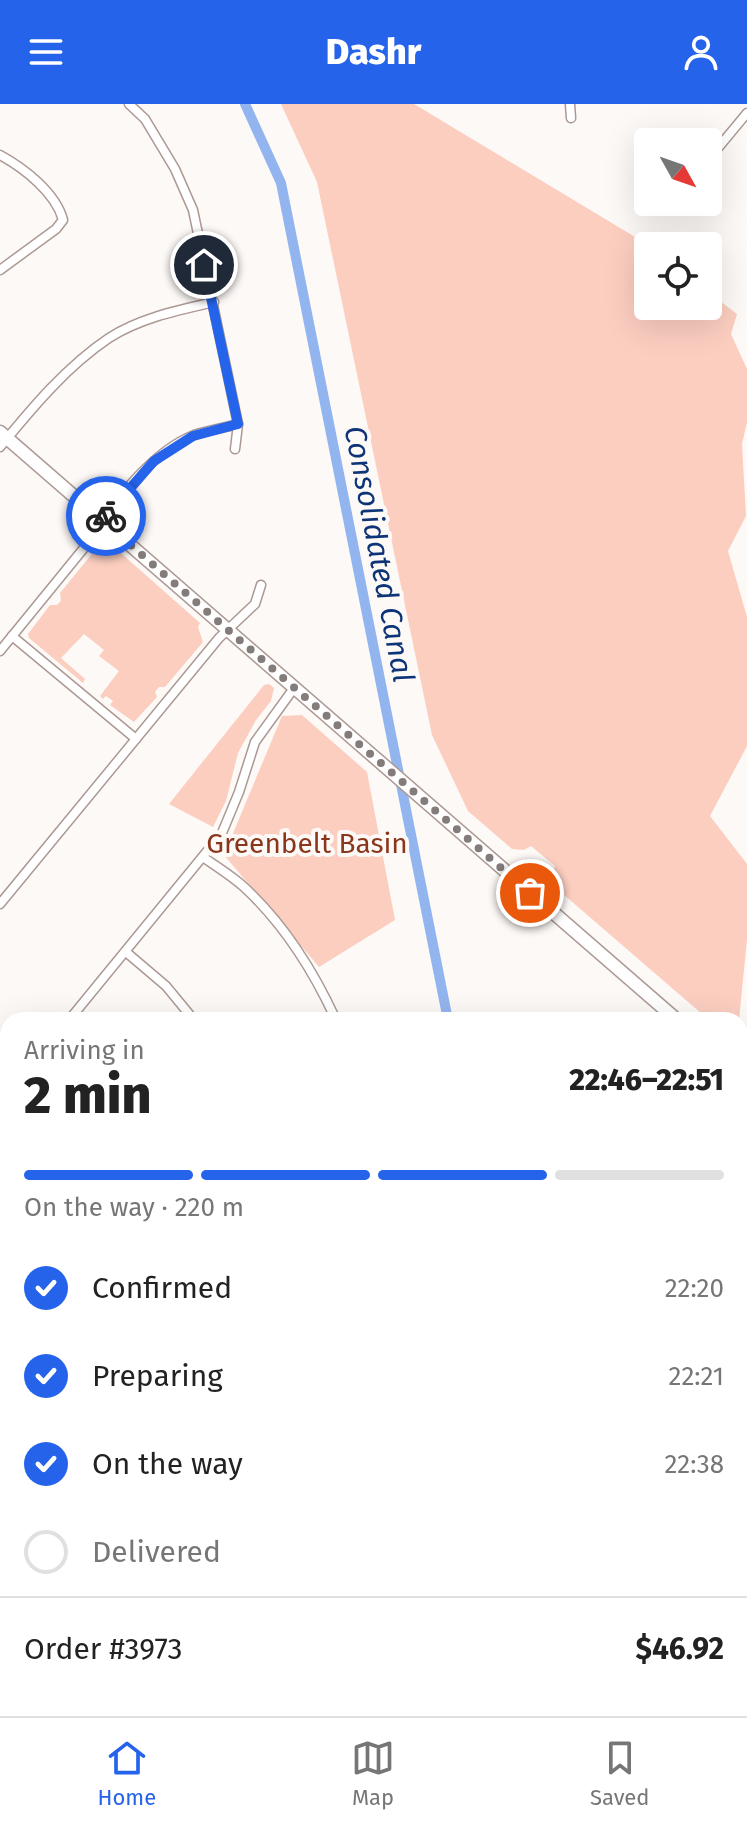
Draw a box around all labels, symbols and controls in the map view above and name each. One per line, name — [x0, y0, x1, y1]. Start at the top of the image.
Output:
icon: menu — [24, 30, 68, 74]
text: Dashr — [326, 30, 421, 74]
icon: person — [679, 30, 723, 74]
north arrow — [634, 128, 722, 216]
map controls — [634, 128, 722, 320]
pin — [170, 231, 238, 299]
button: locate — [634, 232, 722, 320]
icon: home — [182, 243, 226, 287]
water label: Consolidated Canal — [336, 423, 422, 685]
courier — [66, 476, 146, 556]
icon: bike — [84, 494, 128, 538]
park label: Greenbelt Basin — [206, 827, 408, 860]
pin — [496, 859, 564, 927]
icon: bag — [508, 871, 552, 915]
text: Arriving in — [24, 1035, 145, 1066]
text: 22:46–22:51 — [569, 1062, 724, 1098]
text: 2 min — [24, 1064, 151, 1127]
text: On the way · 220 m — [24, 1192, 244, 1223]
icon: check — [24, 1266, 68, 1310]
text: Confirmed — [92, 1270, 232, 1306]
text: 22:20 — [665, 1273, 724, 1304]
icon: check — [24, 1354, 68, 1398]
text: Preparing — [92, 1358, 223, 1394]
text: 22:21 — [669, 1361, 724, 1392]
icon: check — [24, 1442, 68, 1486]
text: On the way — [92, 1446, 243, 1482]
text: 22:38 — [664, 1449, 724, 1480]
text: Delivered — [92, 1534, 221, 1570]
text: Order #3973 — [24, 1631, 182, 1667]
text: $46.92 — [635, 1631, 724, 1667]
tab: Home — [97, 1736, 156, 1811]
tab: Map — [351, 1736, 395, 1811]
tab: Saved — [590, 1736, 650, 1811]

